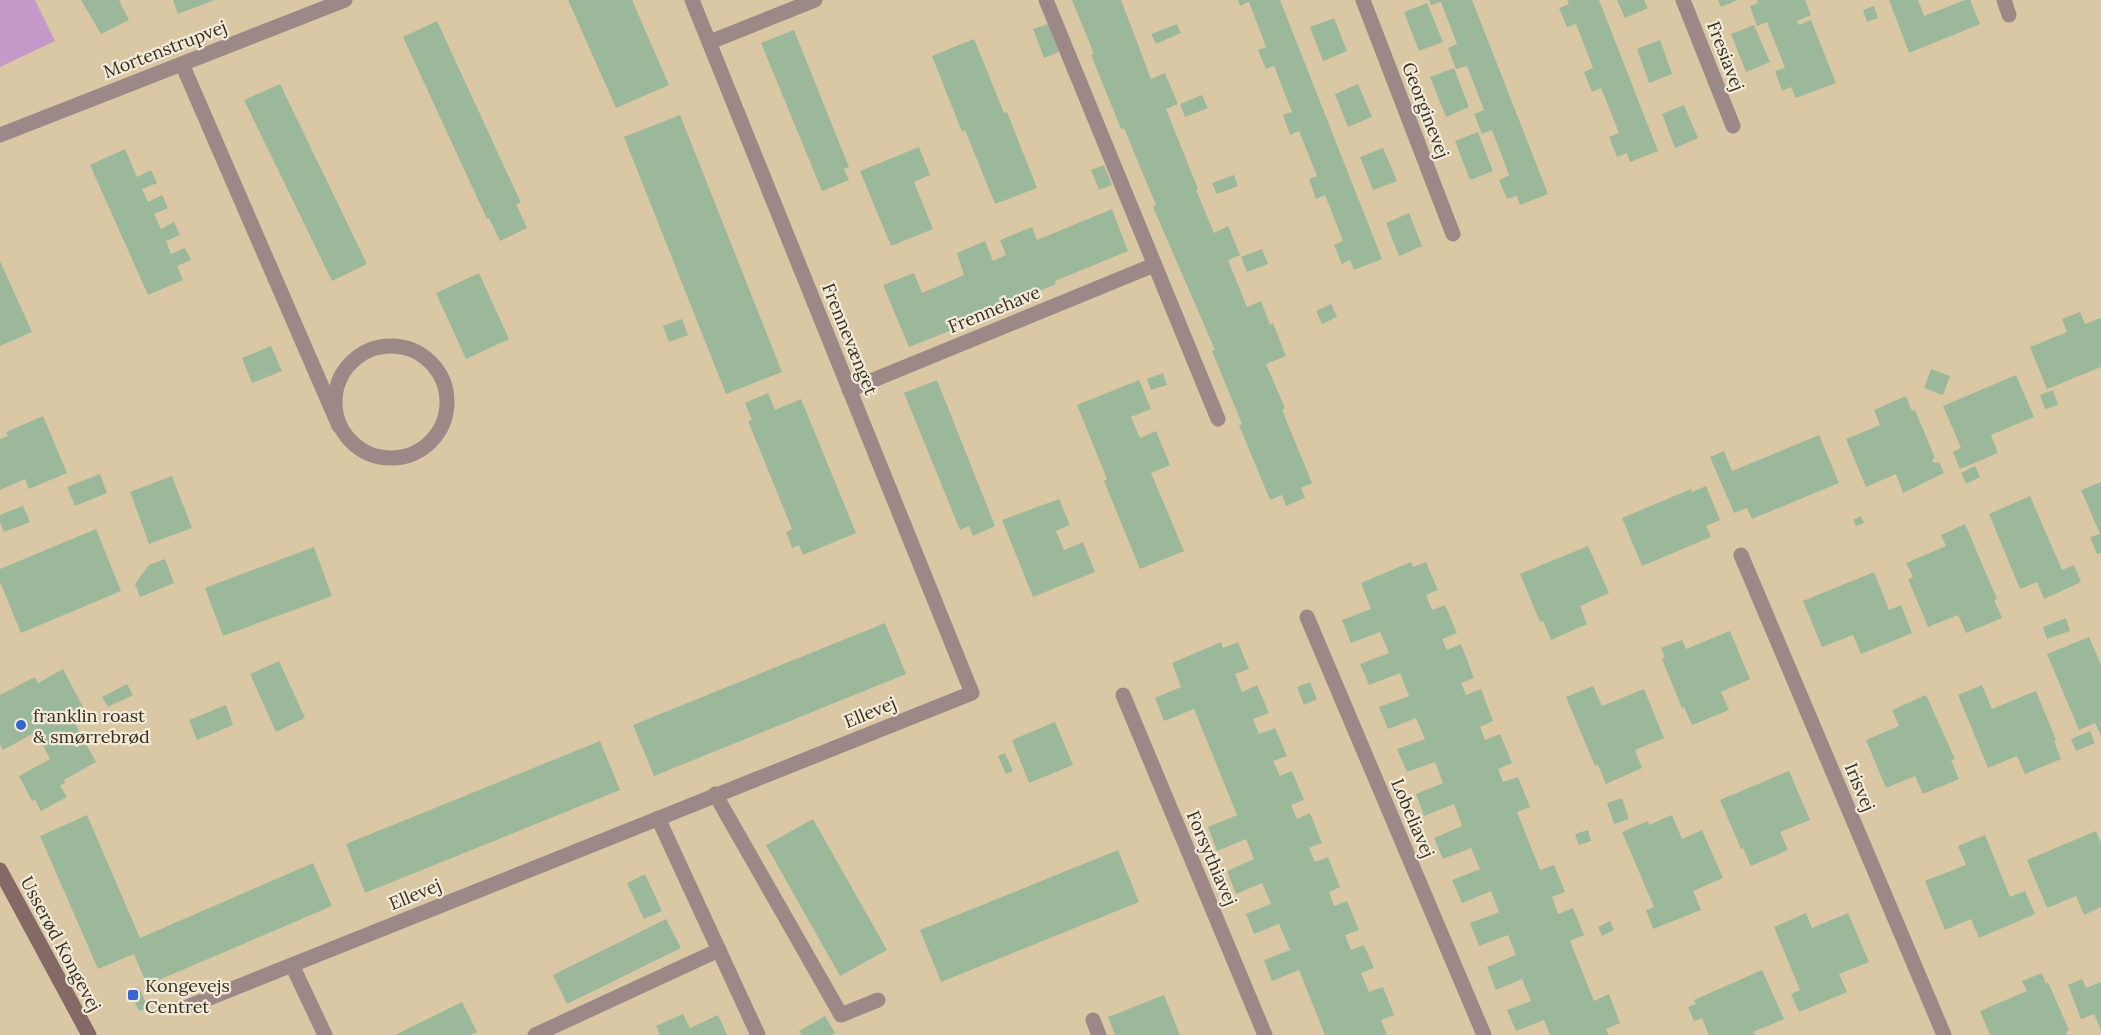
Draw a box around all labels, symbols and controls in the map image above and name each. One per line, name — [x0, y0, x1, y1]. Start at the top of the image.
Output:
street label: Mortenstrupvej — [100, 15, 230, 83]
street label: Fresiavej — [1702, 18, 1750, 94]
street label: Georginevej — [1397, 59, 1455, 161]
street label: Frennevænget — [817, 280, 883, 398]
street label: Frennehave — [945, 280, 1044, 338]
street label: Ellevej — [841, 691, 899, 733]
place label: franklin roast & smørrebrød — [33, 704, 150, 748]
marker: franklin roast & smørrebrød — [14, 718, 28, 732]
street label: Irisvej — [1840, 759, 1880, 815]
street label: Lobeliavej — [1386, 775, 1440, 861]
street label: Forsythiavej — [1182, 807, 1242, 909]
street label: Usserød Kongevej — [16, 872, 106, 1016]
street label: Ellevej — [386, 873, 444, 915]
place label: Kongevejs Centret — [145, 974, 230, 1018]
marker: Kongevejs Centret — [126, 988, 140, 1002]

